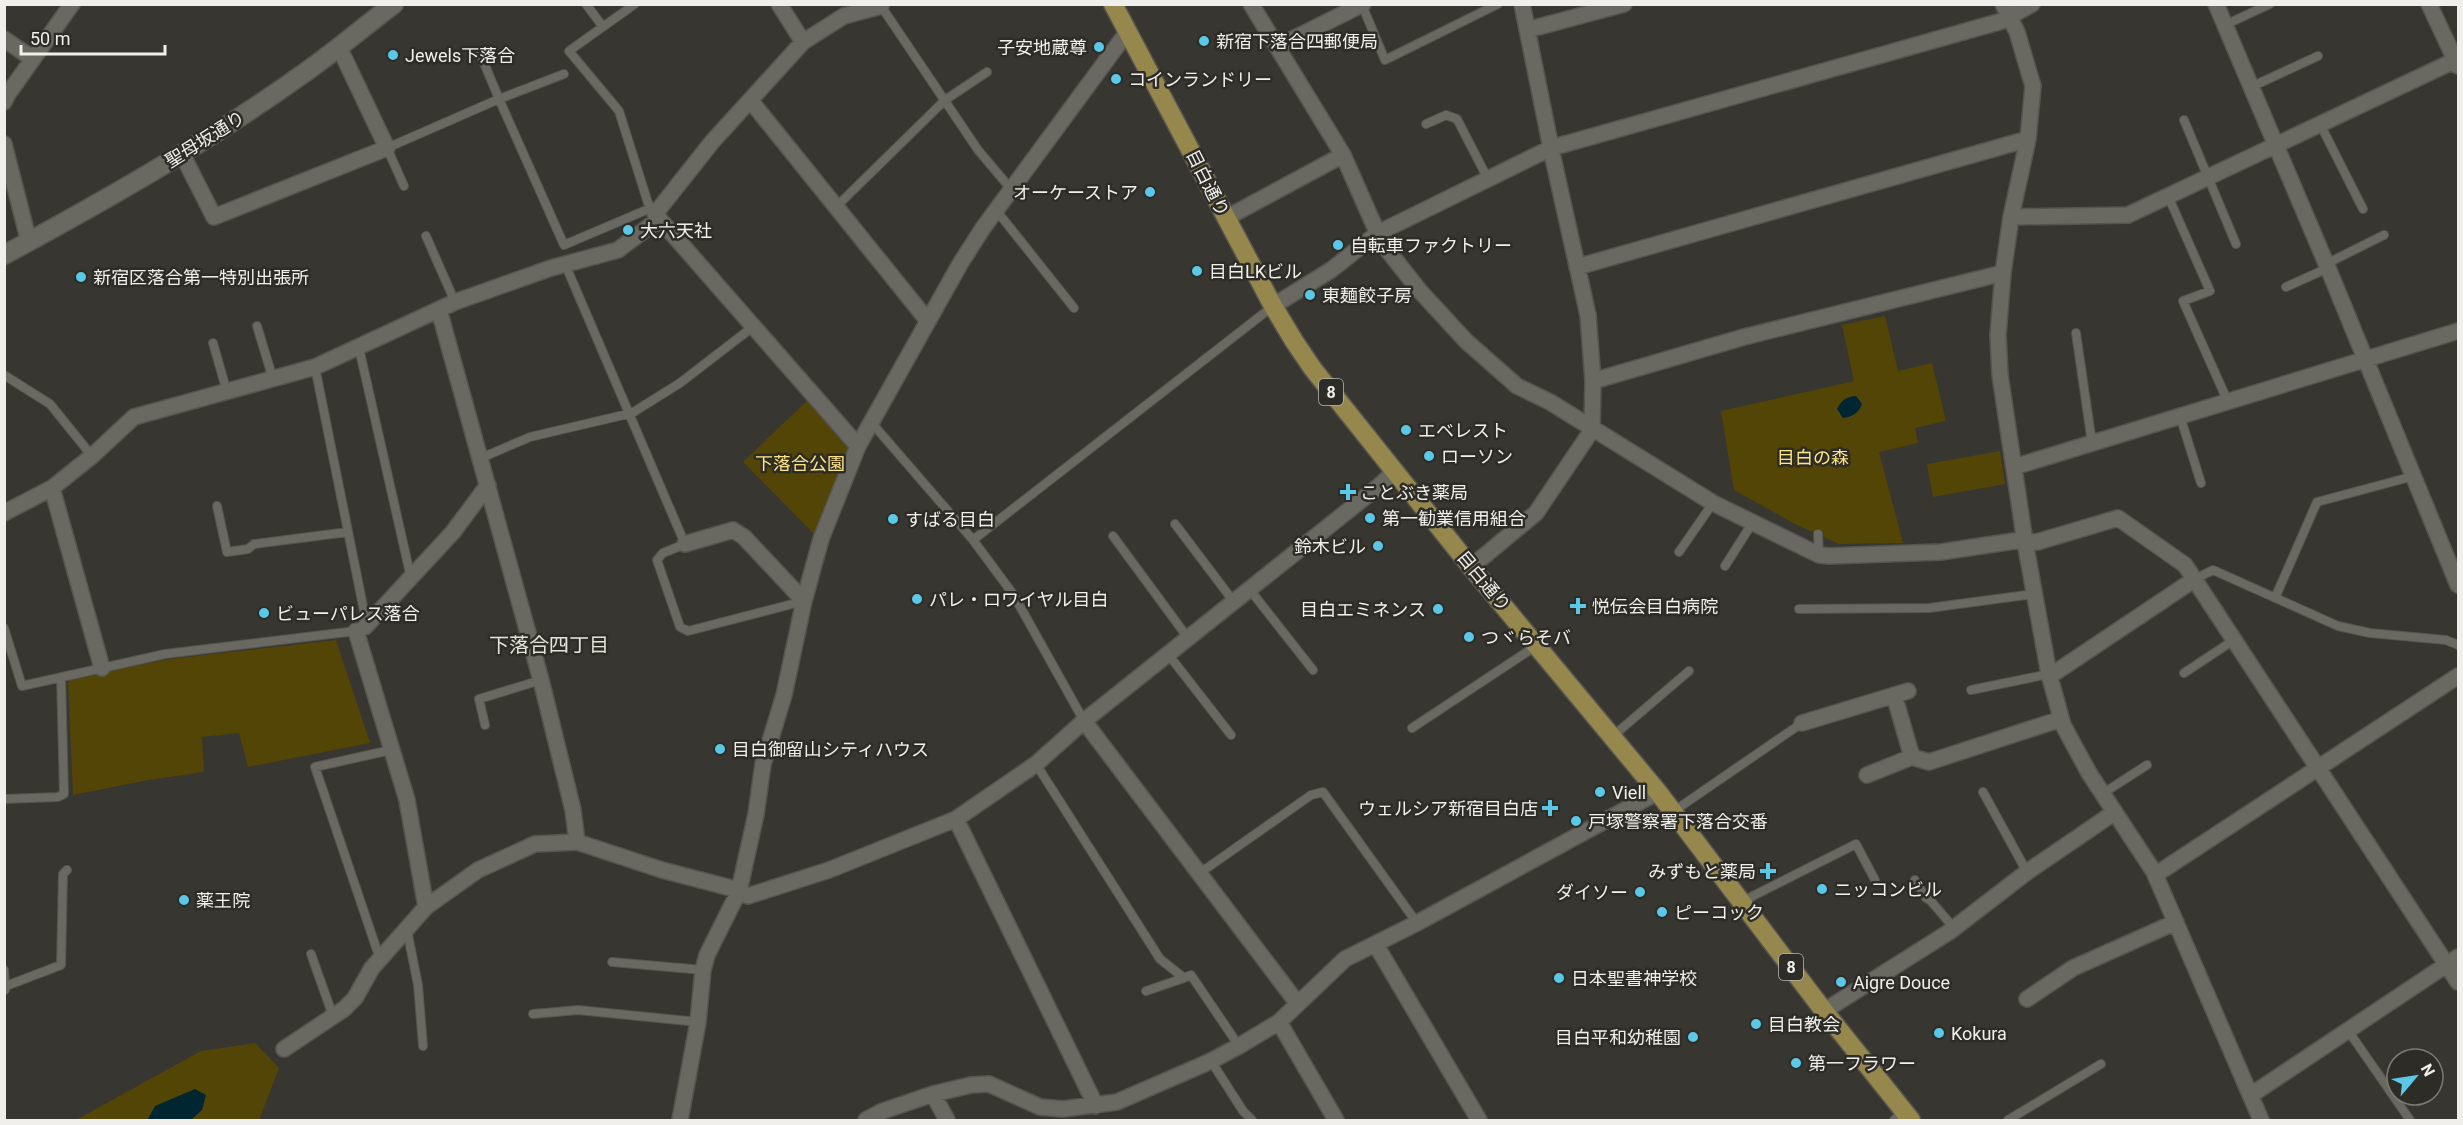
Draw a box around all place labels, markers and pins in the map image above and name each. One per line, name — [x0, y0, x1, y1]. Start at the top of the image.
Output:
place label: 新宿下落合四郵便局 — [1216, 31, 1378, 52]
marker: 新宿下落合四郵便局 — [1197, 34, 1211, 48]
place label: 子安地蔵尊 — [997, 37, 1087, 58]
marker: 子安地蔵尊 — [1092, 40, 1106, 54]
place label: Jewels下落合 — [405, 45, 515, 66]
marker: Jewels下落合 — [386, 48, 400, 62]
place label: コインランドリー — [1128, 69, 1272, 90]
marker: コインランドリー — [1109, 72, 1123, 86]
place label: オーケーストア — [1013, 182, 1138, 203]
marker: オーケーストア — [1143, 185, 1157, 199]
place label: 大六天社 — [640, 220, 712, 241]
marker: 大六天社 — [621, 223, 635, 237]
place label: 自転車ファクトリー — [1350, 235, 1512, 256]
marker: 自転車ファクトリー — [1331, 238, 1345, 252]
place label: 目白LKビル — [1209, 261, 1302, 282]
marker: 目白LKビル — [1190, 264, 1204, 278]
place label: 新宿区落合第一特別出張所 — [93, 267, 309, 288]
marker: 新宿区落合第一特別出張所 — [74, 270, 88, 284]
place label: 東麺餃子房 — [1322, 285, 1412, 306]
marker: 東麺餃子房 — [1303, 288, 1317, 302]
place label: エベレスト — [1418, 420, 1508, 441]
marker: エベレスト — [1399, 423, 1413, 437]
place label: ローソン — [1441, 446, 1513, 467]
marker: ローソン — [1422, 449, 1436, 463]
place label: ことぶき薬局 — [1360, 482, 1468, 503]
marker: ことぶき薬局 — [1341, 485, 1355, 499]
place label: 第一勧業信用組合 — [1382, 508, 1526, 529]
place label: すばる目白 — [905, 509, 995, 530]
marker: 第一勧業信用組合 — [1363, 511, 1377, 525]
marker: すばる目白 — [886, 512, 900, 526]
place label: 鈴木ビル — [1294, 536, 1366, 557]
marker: 鈴木ビル — [1371, 539, 1385, 553]
place label: パレ・ロワイヤル目白 — [929, 589, 1108, 610]
marker: パレ・ロワイヤル目白 — [910, 592, 924, 606]
place label: 悦伝会目白病院 — [1592, 596, 1718, 617]
marker: 悦伝会目白病院 — [1569, 597, 1587, 615]
place label: 目白エミネンス — [1300, 599, 1426, 620]
marker: 目白エミネンス — [1431, 602, 1445, 616]
place label: ビューパレス落合 — [276, 603, 420, 624]
marker: ビューパレス落合 — [257, 606, 271, 620]
place label: つヾらそバ — [1481, 627, 1571, 648]
marker: つヾらそバ — [1462, 630, 1476, 644]
place label: 目白御留山シティハウス — [732, 739, 929, 760]
marker: 目白御留山シティハウス — [713, 742, 727, 756]
place label: Viell — [1612, 782, 1646, 803]
marker: Viell — [1593, 785, 1607, 799]
place label: ウェルシア新宿目白店 — [1358, 798, 1538, 819]
marker: ウェルシア新宿目白店 — [1543, 801, 1557, 815]
place label: 戸塚警察署下落合交番 — [1588, 811, 1768, 832]
marker: 戸塚警察署下落合交番 — [1569, 814, 1583, 828]
place label: みずもと薬局 — [1648, 861, 1756, 882]
marker: みずもと薬局 — [1761, 864, 1775, 878]
place label: ニッコンビル — [1834, 879, 1942, 900]
place label: ダイソー — [1556, 882, 1628, 903]
marker: ニッコンビル — [1815, 882, 1829, 896]
marker: ダイソー — [1633, 885, 1647, 899]
place label: 薬王院 — [196, 890, 250, 911]
marker: 薬王院 — [177, 893, 191, 907]
place label: ピーコック — [1674, 902, 1764, 923]
marker: ピーコック — [1655, 905, 1669, 919]
place label: 日本聖書神学校 — [1571, 968, 1697, 989]
marker: 日本聖書神学校 — [1552, 971, 1566, 985]
place label: Aigre Douce — [1853, 972, 1950, 993]
marker: Aigre Douce — [1834, 975, 1848, 989]
place label: 目白教会 — [1768, 1014, 1840, 1035]
marker: 目白教会 — [1749, 1017, 1763, 1031]
place label: Kokura — [1951, 1023, 2007, 1044]
marker: Kokura — [1932, 1026, 1946, 1040]
place label: 目白平和幼稚園 — [1555, 1027, 1681, 1048]
marker: 目白平和幼稚園 — [1686, 1030, 1700, 1044]
place label: 第一フラワー — [1808, 1053, 1916, 1074]
marker: 第一フラワー — [1789, 1056, 1803, 1070]

